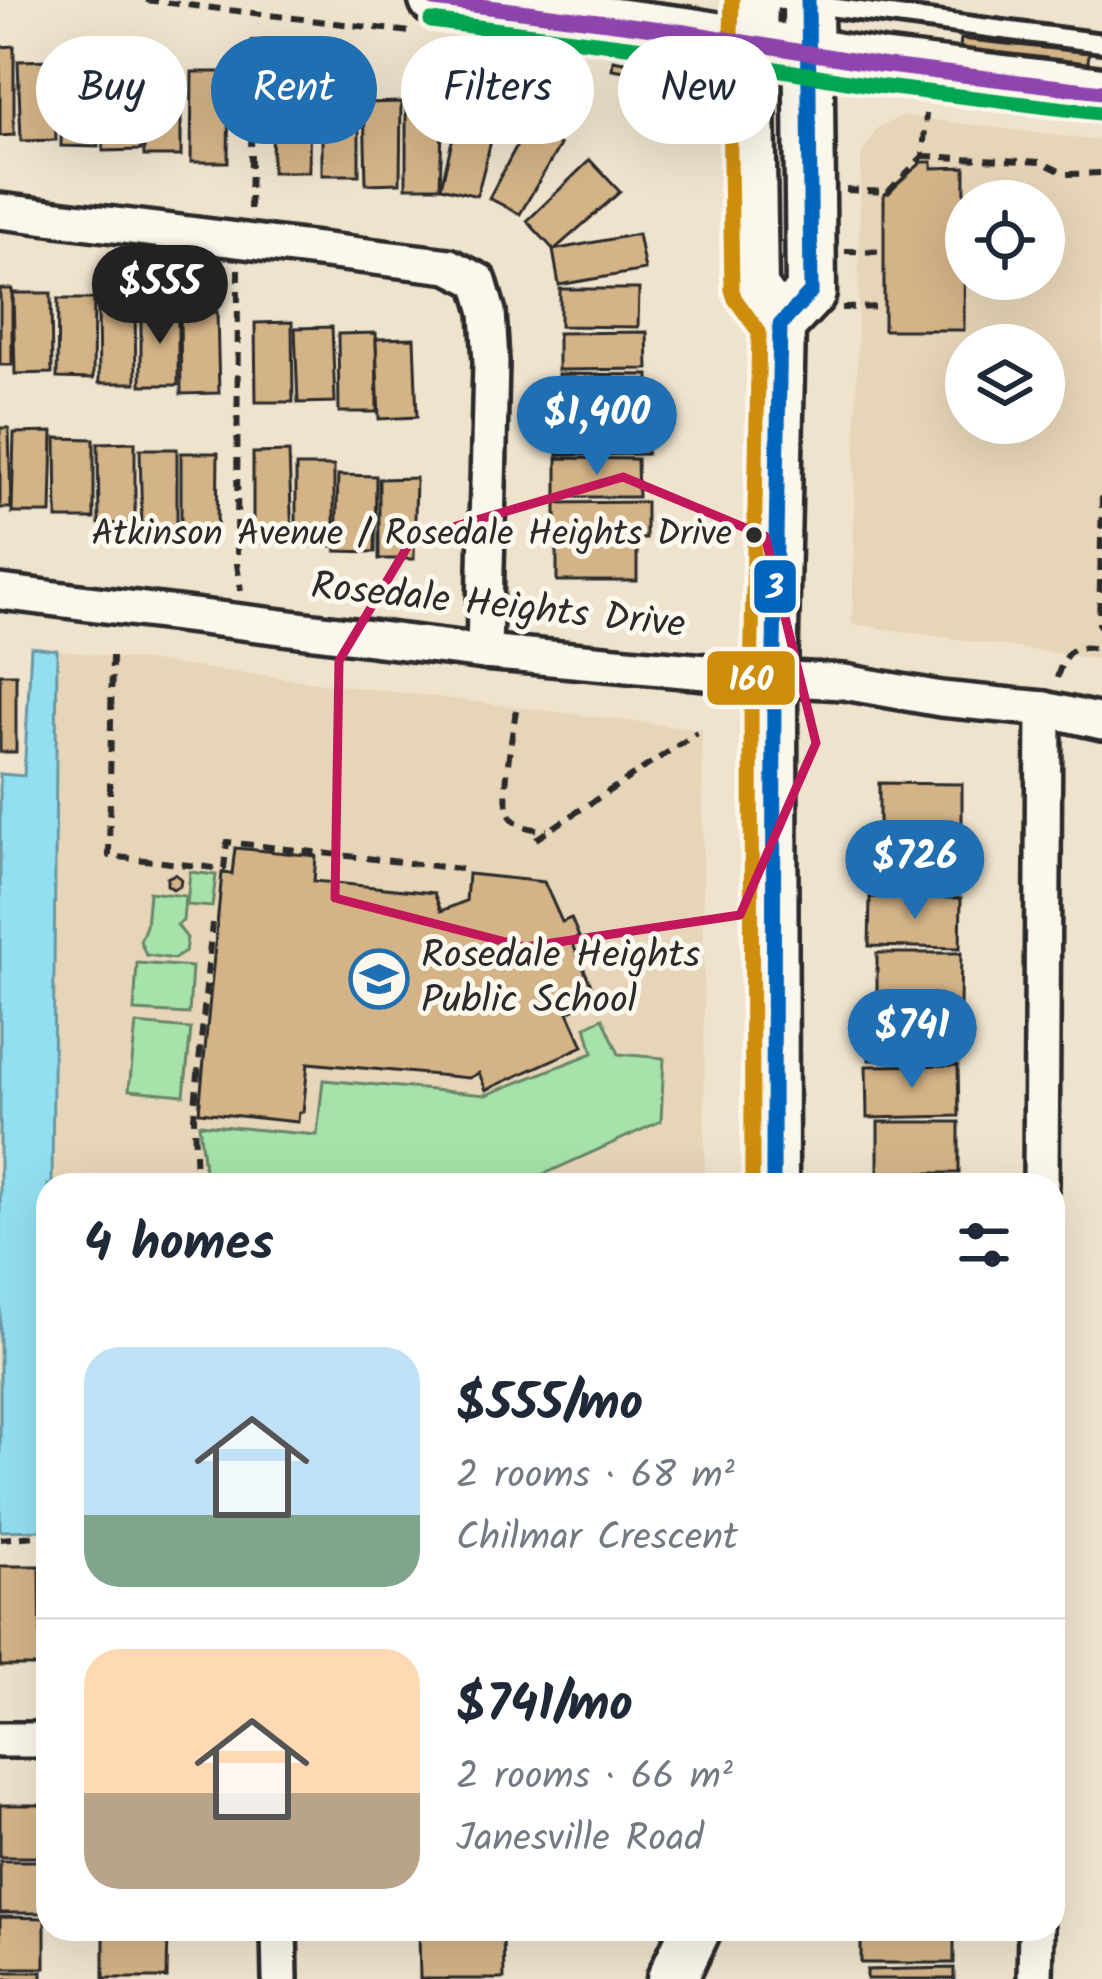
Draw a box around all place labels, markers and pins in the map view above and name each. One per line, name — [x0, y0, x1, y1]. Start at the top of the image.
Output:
pin: $555 — [89, 245, 231, 347]
pin: $1,400 — [499, 376, 695, 478]
place label: Atkinson Avenue / Rosedale Heights Drive — [91, 507, 732, 564]
marker: Atkinson Avenue / Rosedale Heights Drive — [743, 524, 765, 546]
pin: $726 — [844, 820, 986, 922]
place label: Rosedale Heights Public School — [421, 926, 701, 1033]
school or university icon: Rosedale Heights Public School — [348, 948, 410, 1010]
pin: $741 — [841, 989, 983, 1091]

